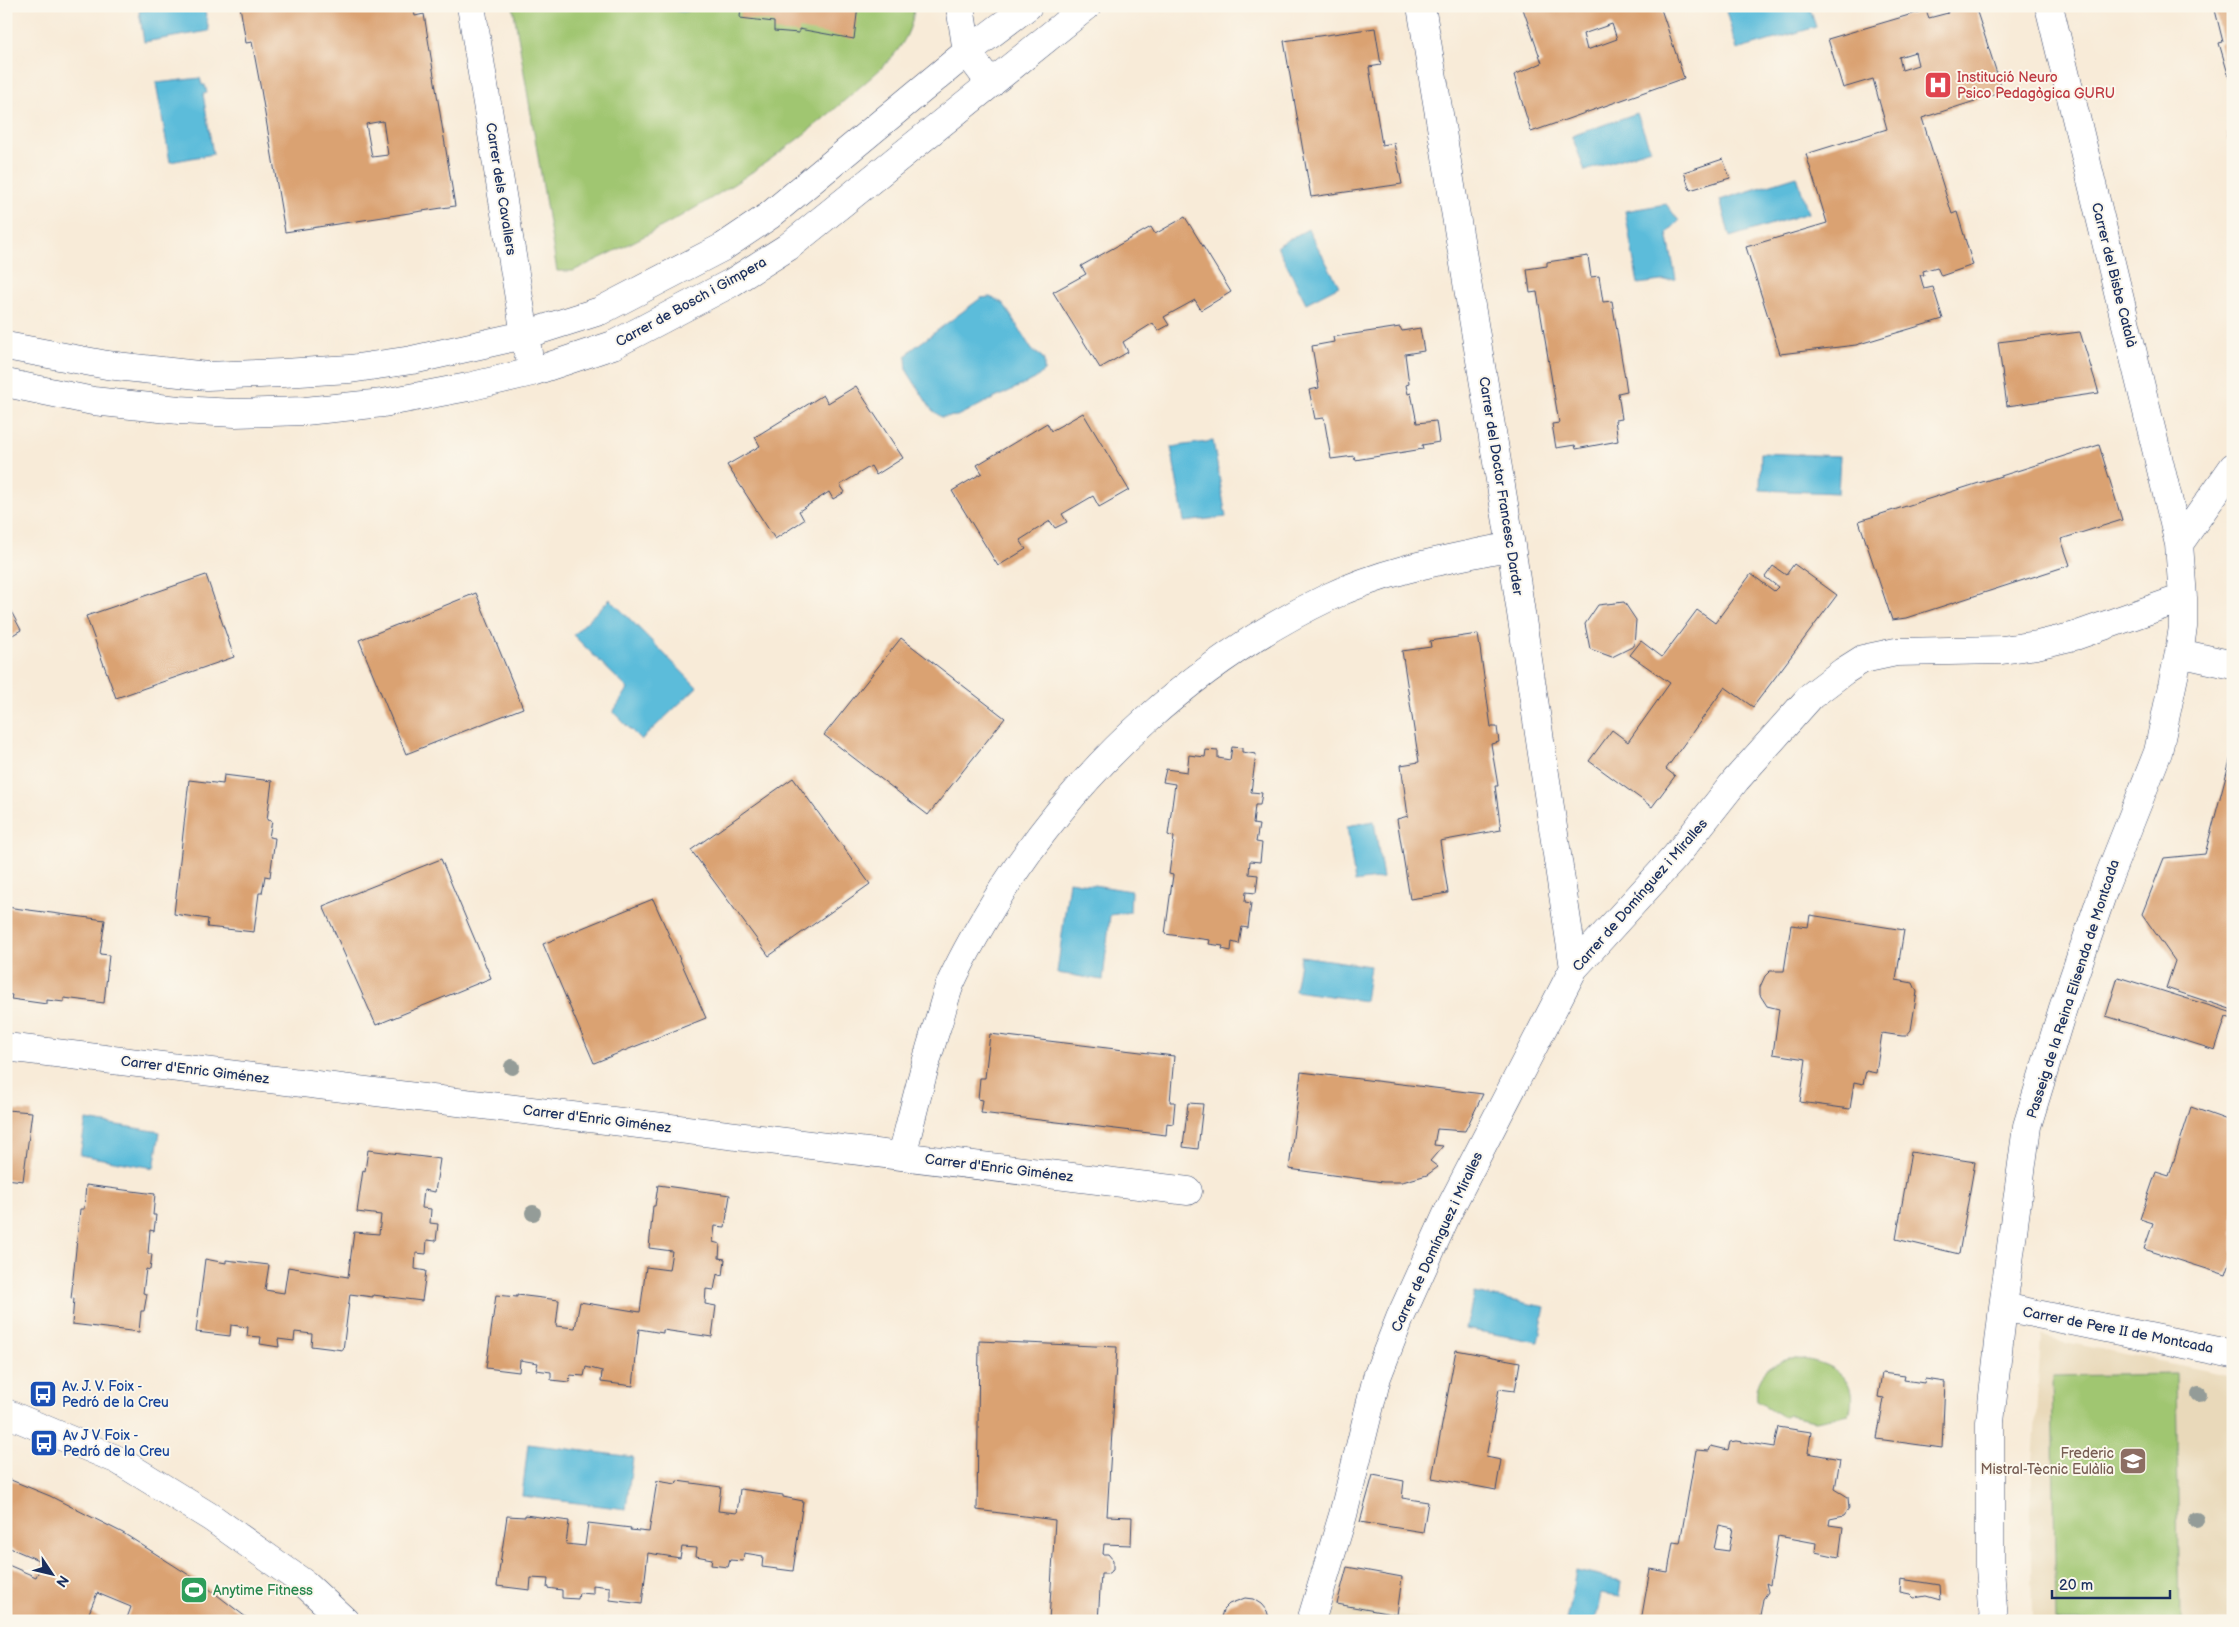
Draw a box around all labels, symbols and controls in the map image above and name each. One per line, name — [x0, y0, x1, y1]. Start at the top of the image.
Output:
place label: Institució Neuro Psico Pedagògica GURU — [1957, 69, 2115, 102]
hospital icon: Institució Neuro Psico Pedagògica GURU — [1923, 70, 1953, 100]
street label: Carrer dels Cavallers — [482, 122, 520, 256]
street label: Carrer del Bisbe Català — [2088, 201, 2140, 349]
street label: Carrer de Bosch i Gimpera — [613, 253, 769, 351]
street label: Carrer del Doctor Francesc Darder — [1475, 375, 1527, 597]
street label: Carrer de Domínguez i Miralles — [1569, 815, 1711, 975]
street label: Passeig de la Reina Elisenda de Montcada — [2023, 857, 2123, 1121]
street label: Carrer d'Enric Giménez — [120, 1052, 270, 1088]
street label: Carrer d'Enric Giménez — [522, 1101, 672, 1137]
street label: Carrer de Domínguez i Miralles — [1388, 1149, 1486, 1335]
street label: Carrer d'Enric Giménez — [924, 1150, 1074, 1186]
street label: Carrer de Pere II de Montcada — [2021, 1303, 2215, 1357]
place label: Av. J. V. Foix - Pedró de la Creu — [62, 1378, 169, 1411]
bus stop icon: Av. J. V. Foix - Pedró de la Creu — [28, 1379, 58, 1409]
place label: Av J V Foix - Pedró de la Creu — [63, 1427, 170, 1460]
bus stop icon: Av J V Foix - Pedró de la Creu — [29, 1428, 59, 1458]
place label: Frederic Mistral-Tècnic Eulàlia — [1980, 1445, 2114, 1478]
school or university icon: Frederic Mistral-Tècnic Eulàlia — [2118, 1446, 2148, 1476]
north arrow — [28, 1550, 78, 1600]
scale bar — [2052, 1567, 2169, 1599]
text: N — [52, 1572, 72, 1590]
sports icon: Anytime Fitness — [179, 1575, 209, 1605]
text: 20 m — [2059, 1576, 2093, 1595]
place label: Anytime Fitness — [213, 1582, 313, 1599]

